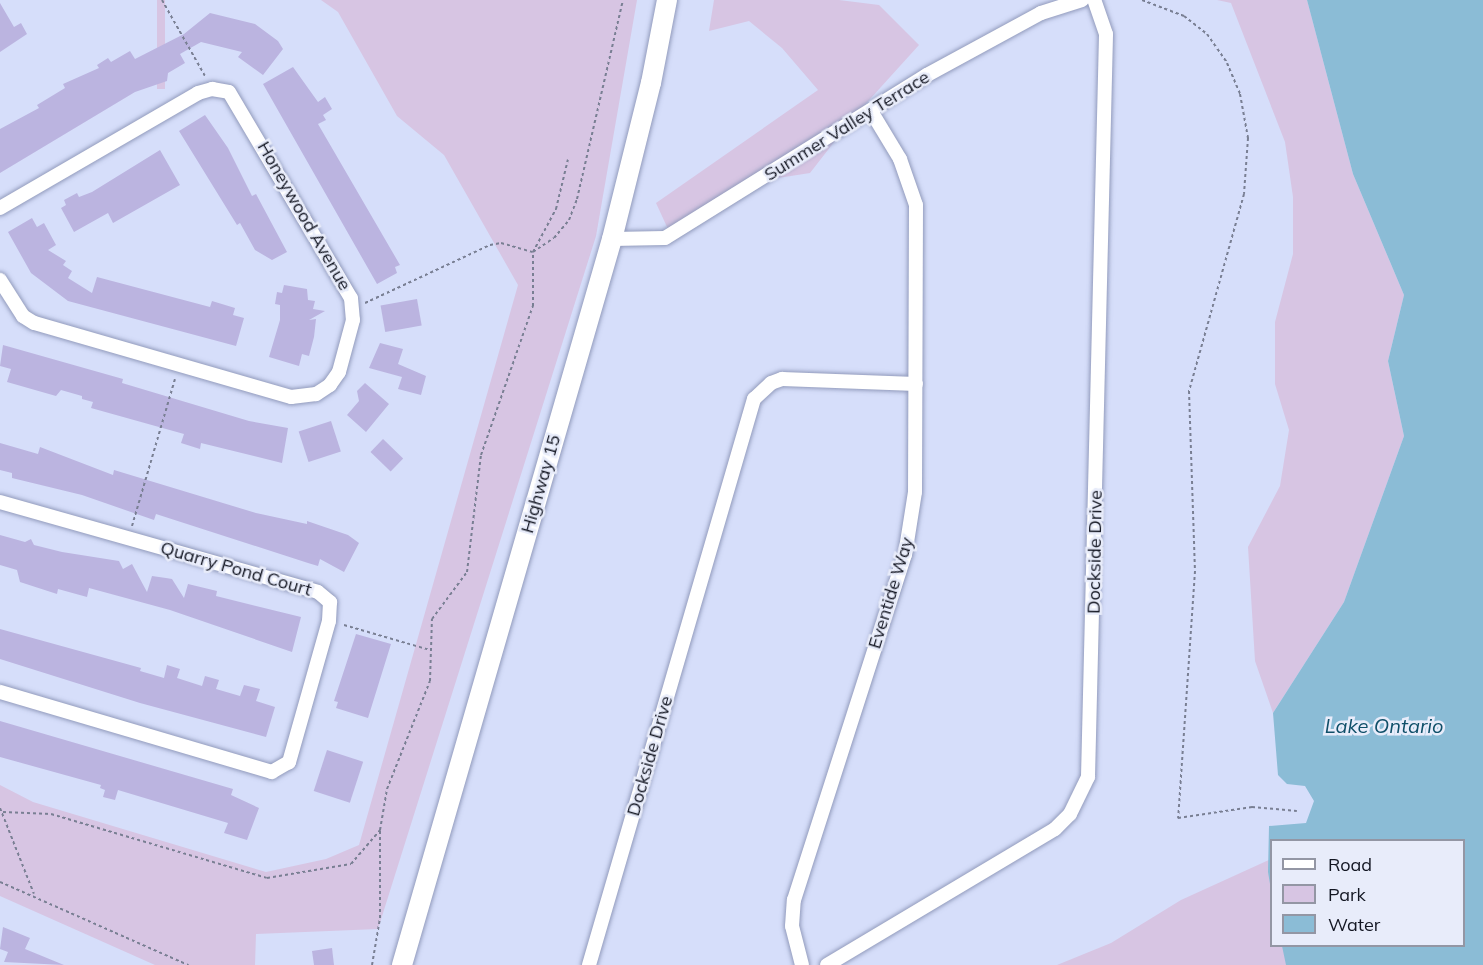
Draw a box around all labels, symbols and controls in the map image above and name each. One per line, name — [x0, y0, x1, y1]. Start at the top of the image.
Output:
street label: Summer Valley Terrace — [760, 66, 934, 186]
street label: Honeywood Avenue — [253, 138, 355, 294]
street label: Highway 15 — [517, 432, 565, 536]
street label: Dockside Drive — [1083, 490, 1107, 614]
street label: Eventide Way — [864, 535, 918, 651]
street label: Quarry Pond Court — [158, 537, 314, 601]
street label: Dockside Drive — [623, 694, 677, 818]
water label: Lake Ontario — [1325, 713, 1443, 737]
legend — [1270, 839, 1465, 947]
text: Road — [1328, 853, 1372, 876]
text: Park — [1328, 883, 1366, 906]
text: Water — [1328, 913, 1380, 936]

